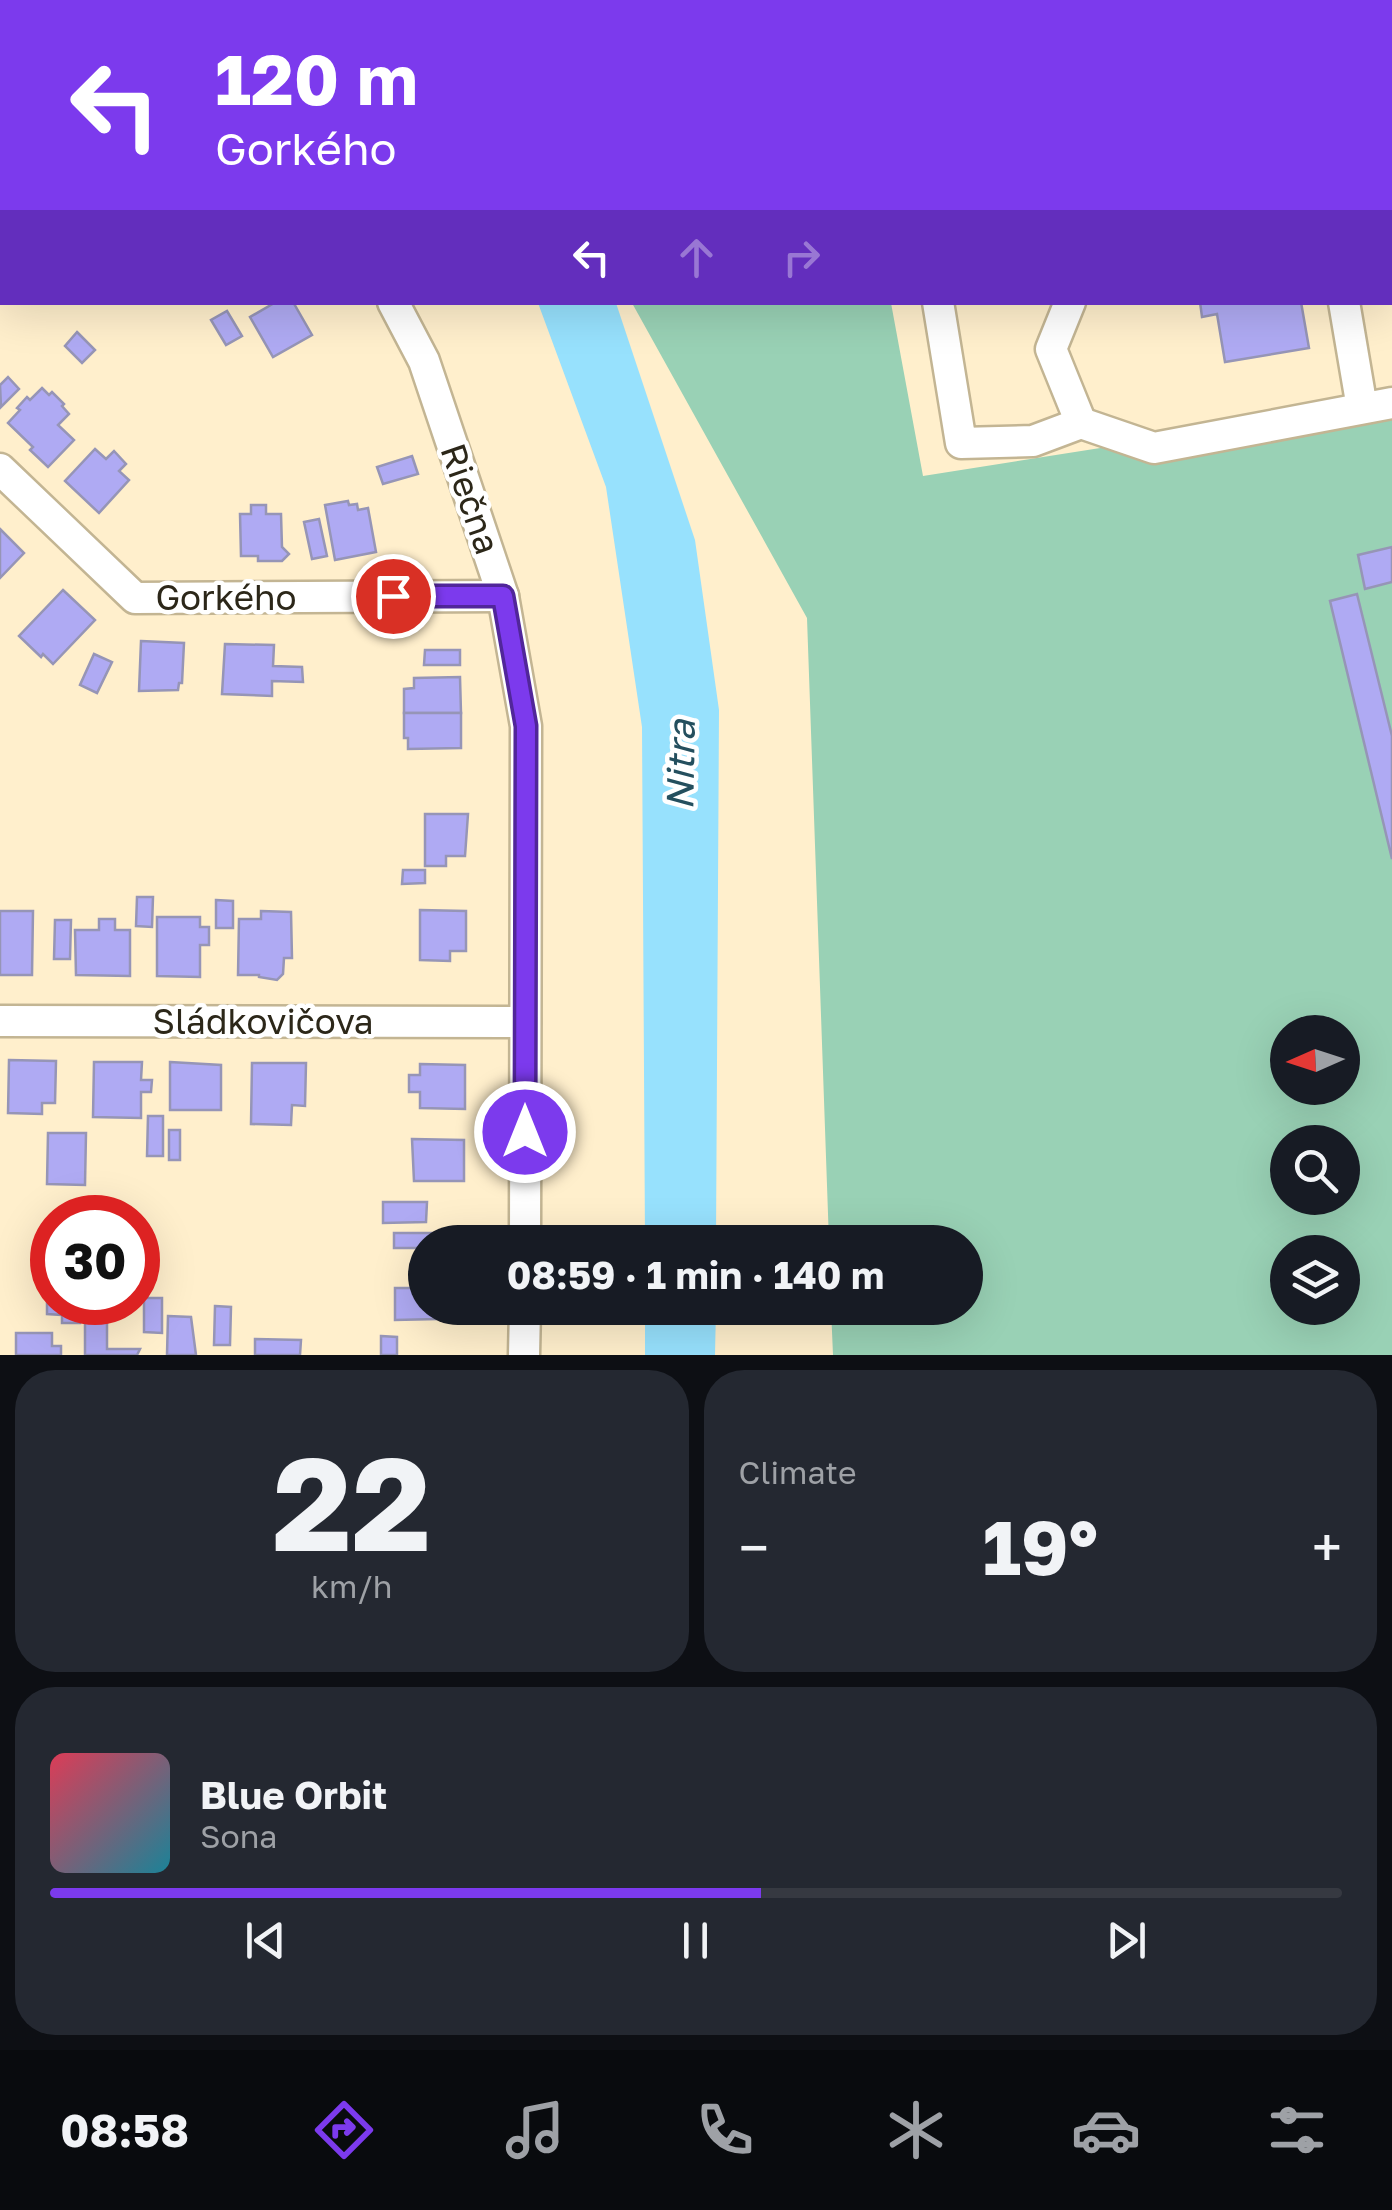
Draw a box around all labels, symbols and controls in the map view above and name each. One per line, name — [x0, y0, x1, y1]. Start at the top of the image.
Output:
text: 120 m — [215, 36, 418, 120]
icon: left — [50, 40, 180, 170]
text: Gorkého — [215, 121, 397, 175]
icon: left — [564, 230, 619, 285]
icon: ahead — [669, 230, 724, 285]
icon: right — [774, 230, 829, 285]
street label: Riečna — [433, 438, 509, 559]
pin — [351, 554, 436, 639]
icon: arrive — [366, 569, 421, 624]
street label: Gorkého — [155, 576, 297, 618]
water label: Nitra — [656, 718, 703, 810]
street label: Sládkovičova — [153, 1000, 373, 1042]
north arrow — [1270, 1015, 1360, 1105]
map controls — [1270, 1015, 1360, 1325]
position arrow — [473, 1080, 577, 1184]
button: search — [1270, 1125, 1360, 1215]
speed limit sign: 30 — [30, 1195, 160, 1325]
button: layers — [1270, 1235, 1360, 1325]
text: 08:59 · 1 min · 140 m — [507, 1252, 884, 1297]
text: 22 — [272, 1424, 431, 1580]
text: Climate — [739, 1453, 857, 1491]
text: 19° — [982, 1501, 1098, 1592]
text: − — [739, 1514, 769, 1580]
text: + — [1312, 1514, 1342, 1580]
text: km/h — [311, 1567, 392, 1605]
text: Blue Orbit — [200, 1772, 387, 1817]
text: Sona — [200, 1817, 277, 1855]
icon: previous — [238, 1913, 293, 1968]
icon: pause — [668, 1913, 723, 1968]
icon: next — [1099, 1913, 1154, 1968]
icon: directions — [309, 2095, 379, 2165]
icon: music — [500, 2095, 570, 2165]
icon: phone — [690, 2095, 760, 2165]
icon: climate — [881, 2095, 951, 2165]
icon: car — [1071, 2095, 1141, 2165]
icon: filters — [1262, 2095, 1332, 2165]
text: 08:58 — [60, 2103, 189, 2157]

